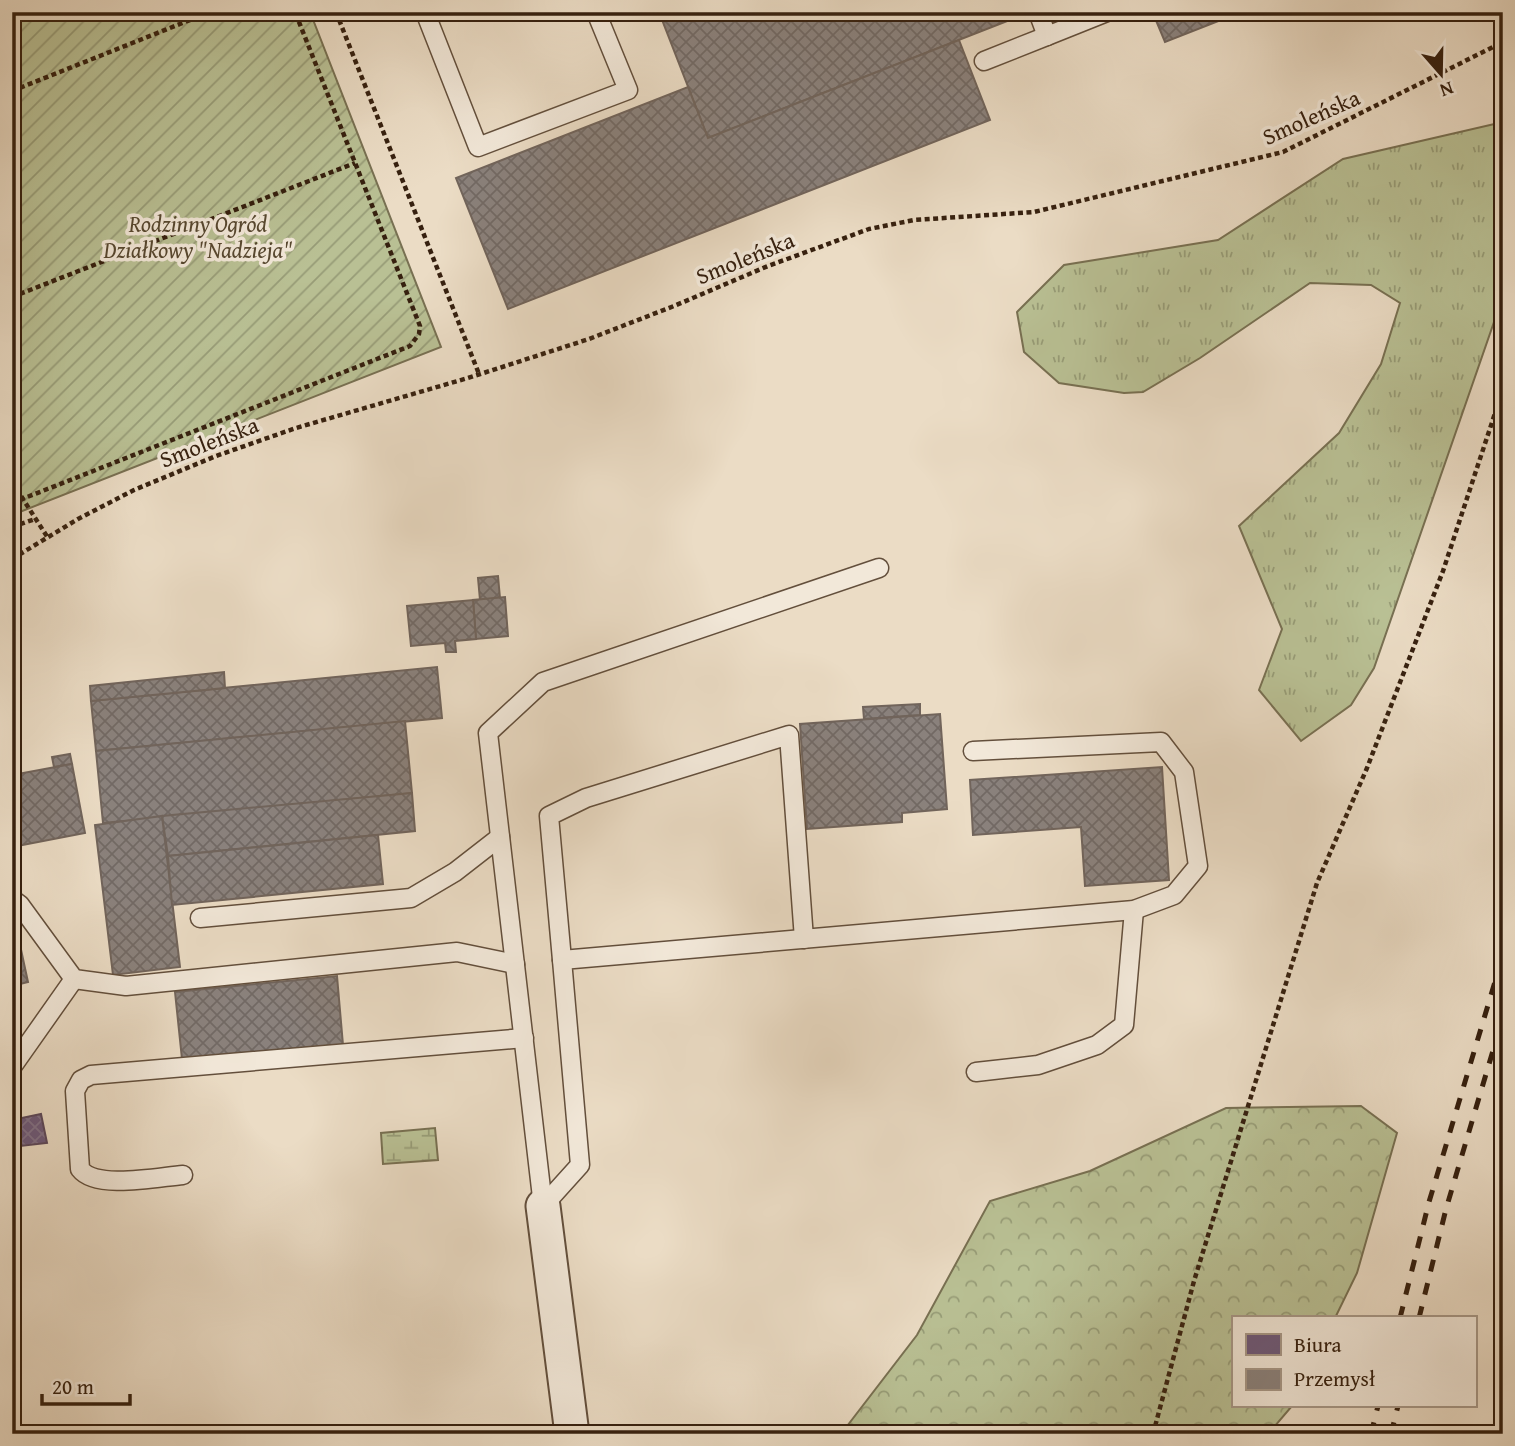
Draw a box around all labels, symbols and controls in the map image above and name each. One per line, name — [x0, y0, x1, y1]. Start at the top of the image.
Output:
north arrow — [1406, 38, 1476, 108]
text: N — [1436, 75, 1458, 105]
street label: Smoleńska — [1257, 80, 1365, 153]
park label: Rodzinny Ogród Działkowy "Nadzieja" — [103, 207, 292, 266]
street label: Smoleńska — [691, 223, 799, 292]
street label: Smoleńska — [155, 408, 263, 476]
legend — [1232, 1316, 1476, 1408]
text: Biura — [1294, 1329, 1342, 1360]
scale bar — [42, 1362, 130, 1406]
text: Przemysł — [1294, 1363, 1375, 1394]
text: 20 m — [52, 1371, 94, 1402]

